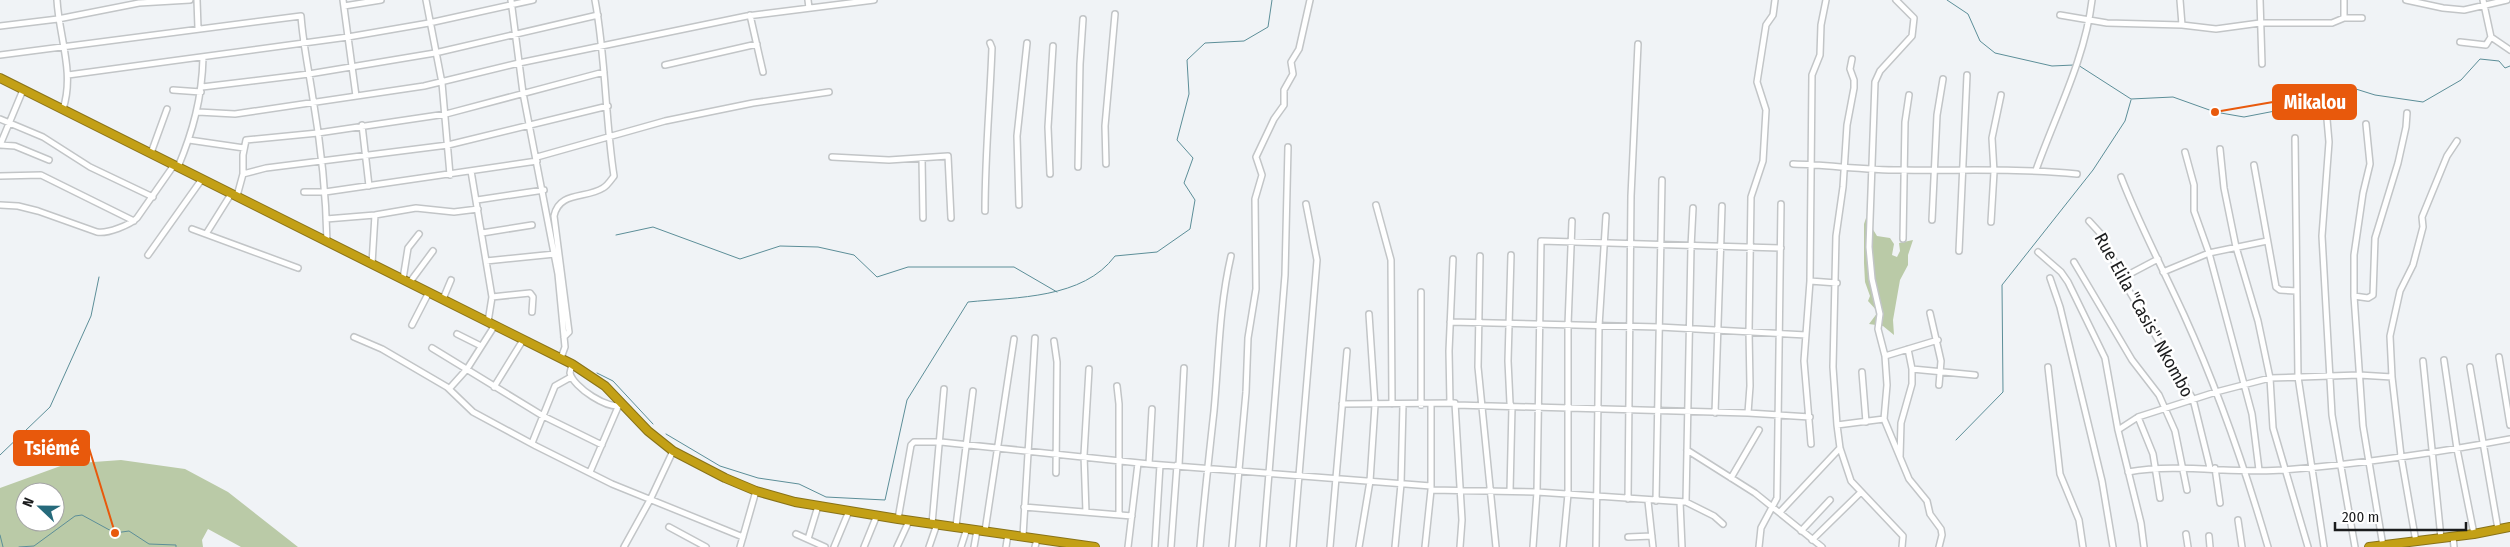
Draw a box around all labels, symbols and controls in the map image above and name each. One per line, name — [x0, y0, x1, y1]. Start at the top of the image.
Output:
callout: Mikalou — [2273, 85, 2356, 119]
text: Mikalou — [2284, 91, 2346, 114]
street label: Rue Elila "Casis" Nkombo — [2090, 229, 2198, 401]
callout: Tsiémé — [14, 431, 89, 465]
text: Tsiémé — [24, 437, 80, 460]
north arrow — [15, 482, 65, 532]
text: N — [19, 495, 38, 509]
scale bar — [2335, 500, 2466, 532]
text: 200 m — [2342, 508, 2379, 526]

